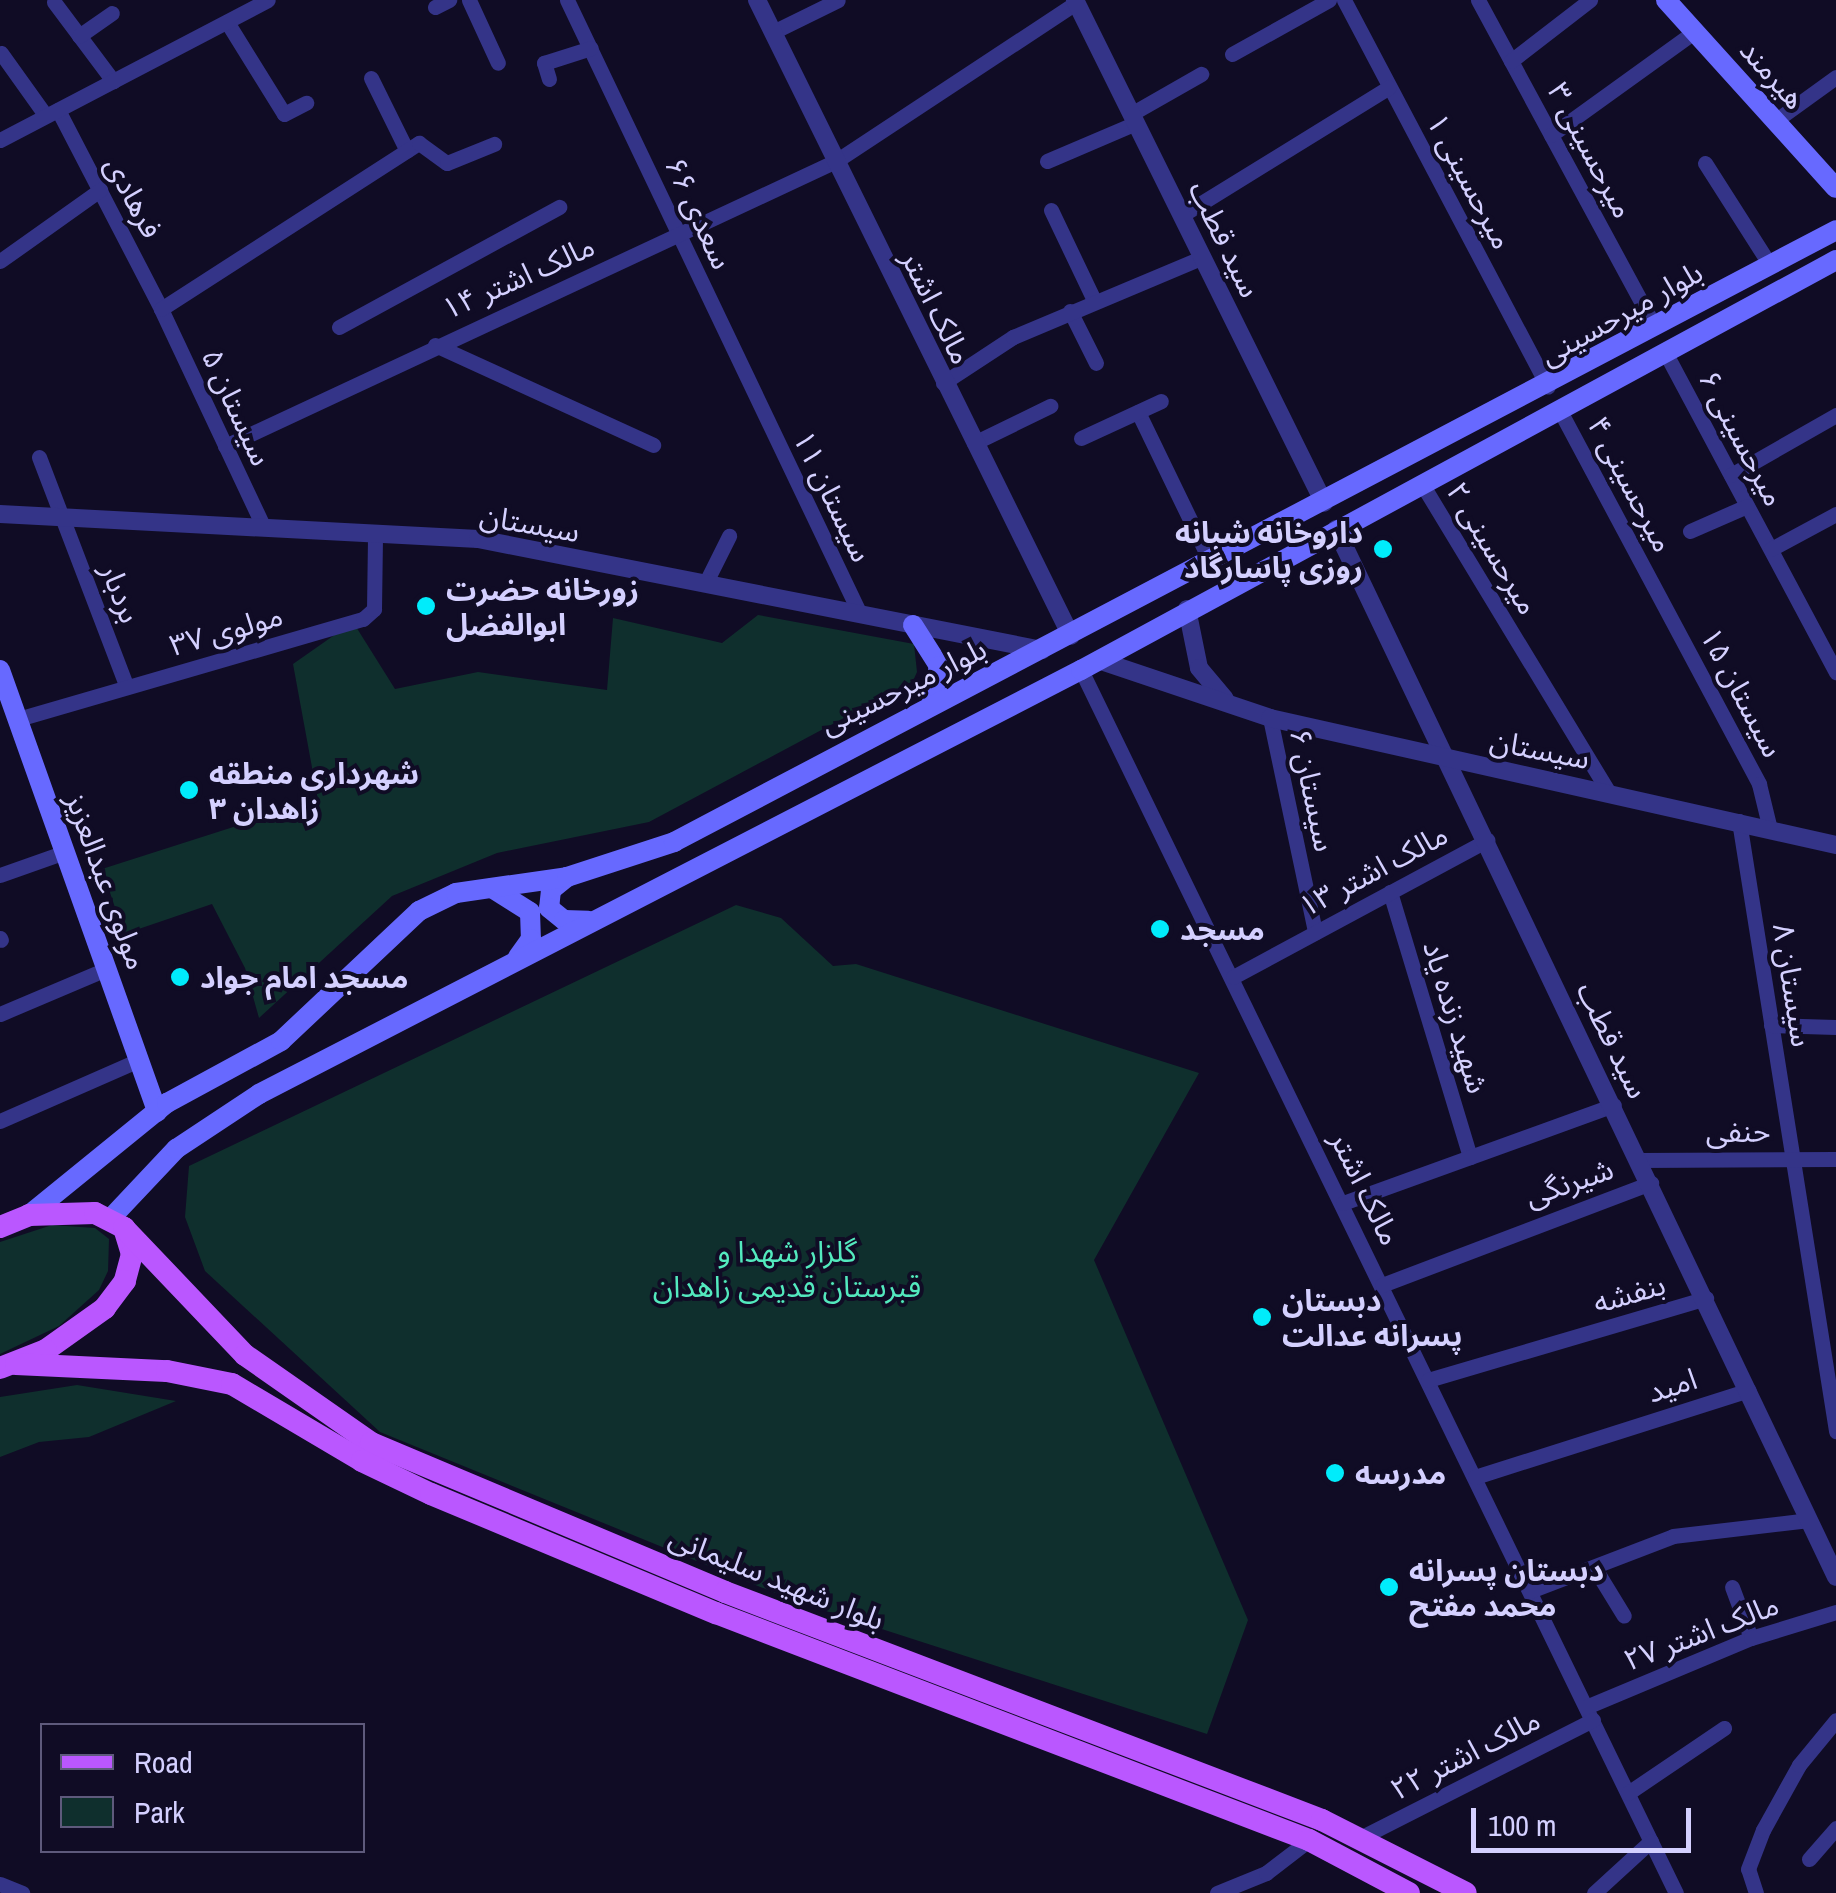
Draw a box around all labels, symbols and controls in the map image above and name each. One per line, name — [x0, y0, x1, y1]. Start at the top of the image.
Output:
street label: هیرمند — [1732, 32, 1814, 116]
street label: میرحسینی ۳ — [1540, 76, 1642, 224]
street label: میرحسینی ۱ — [1419, 107, 1521, 255]
street label: فرهادی — [98, 150, 170, 244]
street label: سعدی ۶۶ — [658, 151, 740, 275]
street label: سید قطب — [1181, 175, 1269, 303]
street label: مالک اشتر ۱۴ — [436, 227, 600, 327]
street label: مالک اشتر — [894, 244, 980, 370]
street label: بلوار میرحسینی — [1533, 253, 1709, 373]
street label: سیستان ۵ — [194, 343, 280, 471]
street label: میرحسینی ۶ — [1691, 364, 1793, 512]
street label: میرحسینی ۴ — [1580, 410, 1682, 558]
street label: سیستان ۱۱ — [786, 424, 880, 568]
street label: میرحسینی ۲ — [1439, 475, 1547, 621]
street label: سیستان — [477, 497, 583, 549]
place label: داروخانه شبانه روزی پاسارگاد — [1175, 514, 1363, 584]
marker: داروخانه شبانه روزی پاسارگاد — [1372, 538, 1394, 560]
street label: بردبار — [93, 558, 149, 628]
place label: زورخانه حضرت ابوالفضل — [446, 571, 639, 642]
marker: زورخانه حضرت ابوالفضل — [415, 595, 437, 617]
street label: مولوی ۳۷ — [165, 597, 287, 663]
street label: سیستان ۱۵ — [1693, 621, 1791, 763]
street label: بلوار میرحسینی — [814, 630, 992, 742]
street label: سیستان — [1487, 722, 1593, 776]
street label: سیستان ۶ — [1282, 725, 1344, 855]
place label: شهرداری منطقه ۳ زاهدان — [209, 755, 419, 826]
marker: شهرداری منطقه ۳ زاهدان — [178, 779, 200, 801]
street label: مولوی عبدالعزیز — [58, 788, 156, 974]
street label: مالک اشتر ۱۳ — [1292, 816, 1454, 924]
place label: مسجد — [1180, 911, 1265, 947]
marker: مسجد — [1149, 918, 1171, 940]
street label: سیستان ۸ — [1765, 921, 1821, 1049]
street label: شهید زنده یاد — [1416, 936, 1496, 1098]
place label: مسجد امام جواد — [200, 959, 408, 995]
marker: مسجد امام جواد — [169, 966, 191, 988]
street label: سید قطب — [1569, 976, 1657, 1104]
street label: حنفی — [1705, 1112, 1771, 1150]
street label: مالک اشتر — [1323, 1125, 1409, 1251]
street label: شیرنگی — [1520, 1150, 1618, 1214]
park label: گلزار شهدا و قبرستان قدیمی زاهدان — [653, 1233, 921, 1304]
street label: بنفشه — [1589, 1266, 1669, 1320]
place label: دبستان پسرانه عدالت — [1282, 1282, 1463, 1352]
marker: دبستان پسرانه عدالت — [1251, 1306, 1273, 1328]
street label: امید — [1643, 1360, 1701, 1410]
place label: مدرسه — [1355, 1455, 1446, 1491]
marker: مدرسه — [1324, 1462, 1346, 1484]
street label: بلوار شهید سلیمانی — [664, 1518, 890, 1638]
place label: دبستان پسرانه محمد مفتح — [1409, 1552, 1604, 1622]
marker: دبستان پسرانه محمد مفتح — [1378, 1576, 1400, 1598]
street label: مالک اشتر ۲۷ — [1618, 1586, 1784, 1678]
street label: مالک اشتر ۲۲ — [1384, 1701, 1546, 1807]
legend — [40, 1723, 365, 1853]
text: Road — [134, 1742, 193, 1782]
scale bar — [1476, 1788, 1696, 1850]
text: Park — [134, 1792, 185, 1832]
text: 100 m — [1488, 1805, 1556, 1845]

